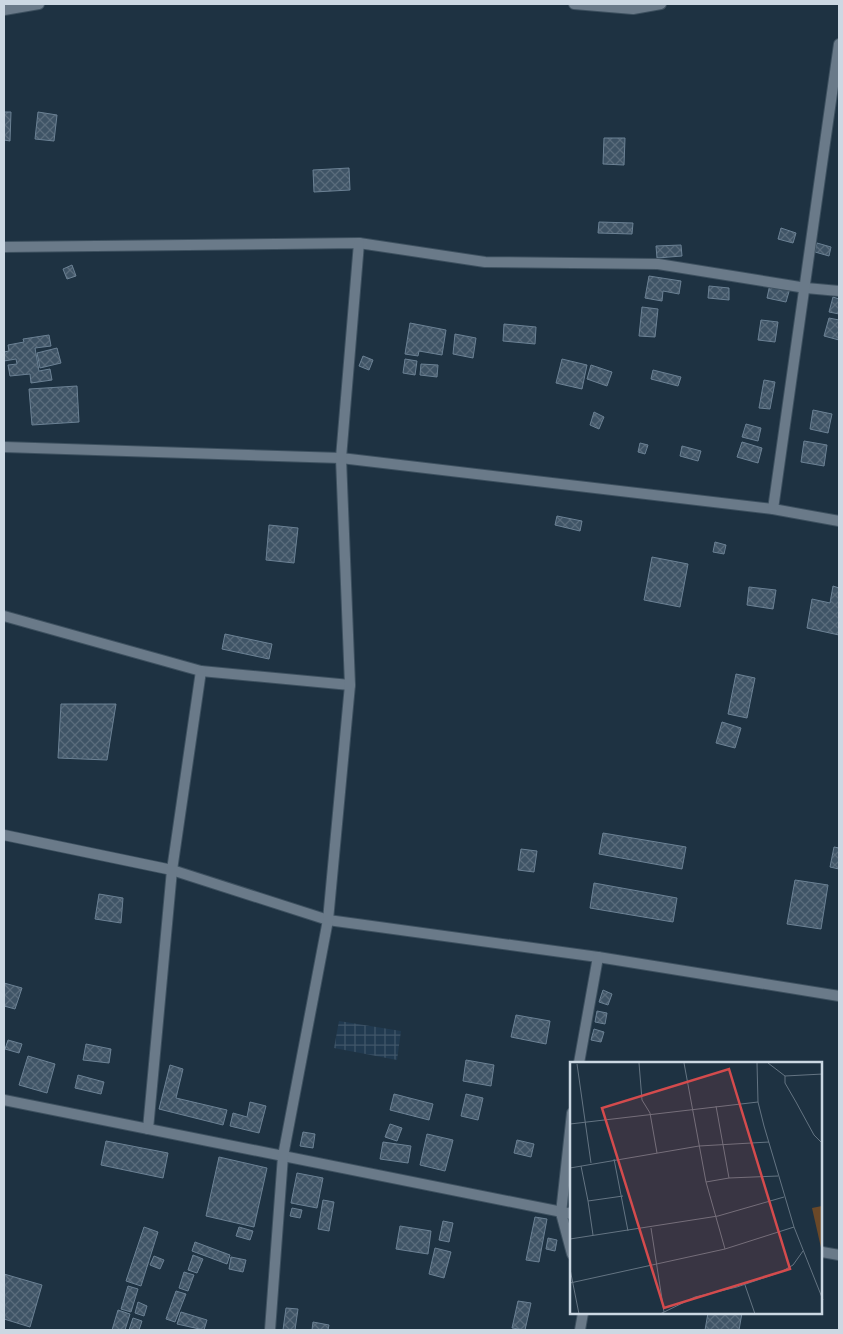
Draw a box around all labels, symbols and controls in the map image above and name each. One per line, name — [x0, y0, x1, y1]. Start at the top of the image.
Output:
inset map — [570, 1062, 823, 1314]

